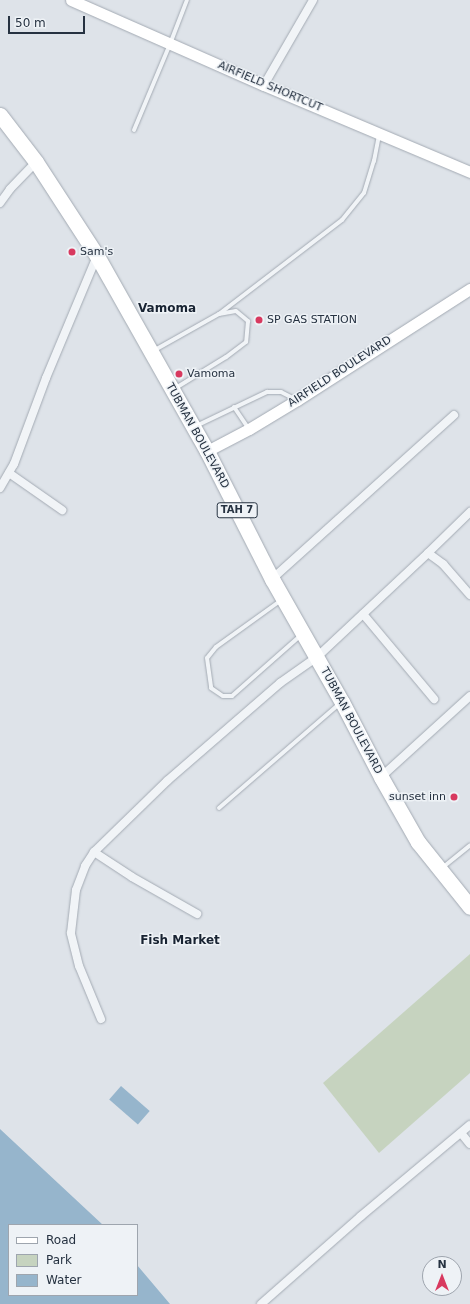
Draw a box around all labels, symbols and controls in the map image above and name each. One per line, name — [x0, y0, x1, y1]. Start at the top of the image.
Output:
scale bar — [10, 8, 87, 34]
text: 50 m — [15, 16, 46, 30]
street label: AIRFIELD SHORTCUT — [216, 59, 324, 115]
place label: Sam's — [80, 245, 113, 259]
marker: Sam's — [67, 247, 77, 257]
district label: Vamoma — [138, 302, 196, 316]
place label: SP GAS STATION — [267, 313, 357, 327]
marker: SP GAS STATION — [254, 315, 264, 325]
street label: AIRFIELD BOULEVARD — [286, 334, 394, 410]
place label: Vamoma — [187, 367, 235, 381]
marker: Vamoma — [174, 369, 184, 379]
street label: TUBMAN BOULEVARD — [162, 381, 232, 491]
road number: TAH 7 — [216, 502, 258, 518]
street label: TUBMAN BOULEVARD — [317, 666, 385, 776]
place label: sunset inn — [389, 790, 446, 804]
marker: sunset inn — [449, 792, 459, 802]
district label: Fish Market — [140, 934, 220, 948]
legend — [8, 1224, 138, 1296]
text: Road — [46, 1233, 76, 1247]
text: Park — [46, 1253, 72, 1267]
north arrow — [422, 1256, 462, 1296]
text: N — [437, 1258, 447, 1271]
text: Water — [46, 1273, 81, 1287]

